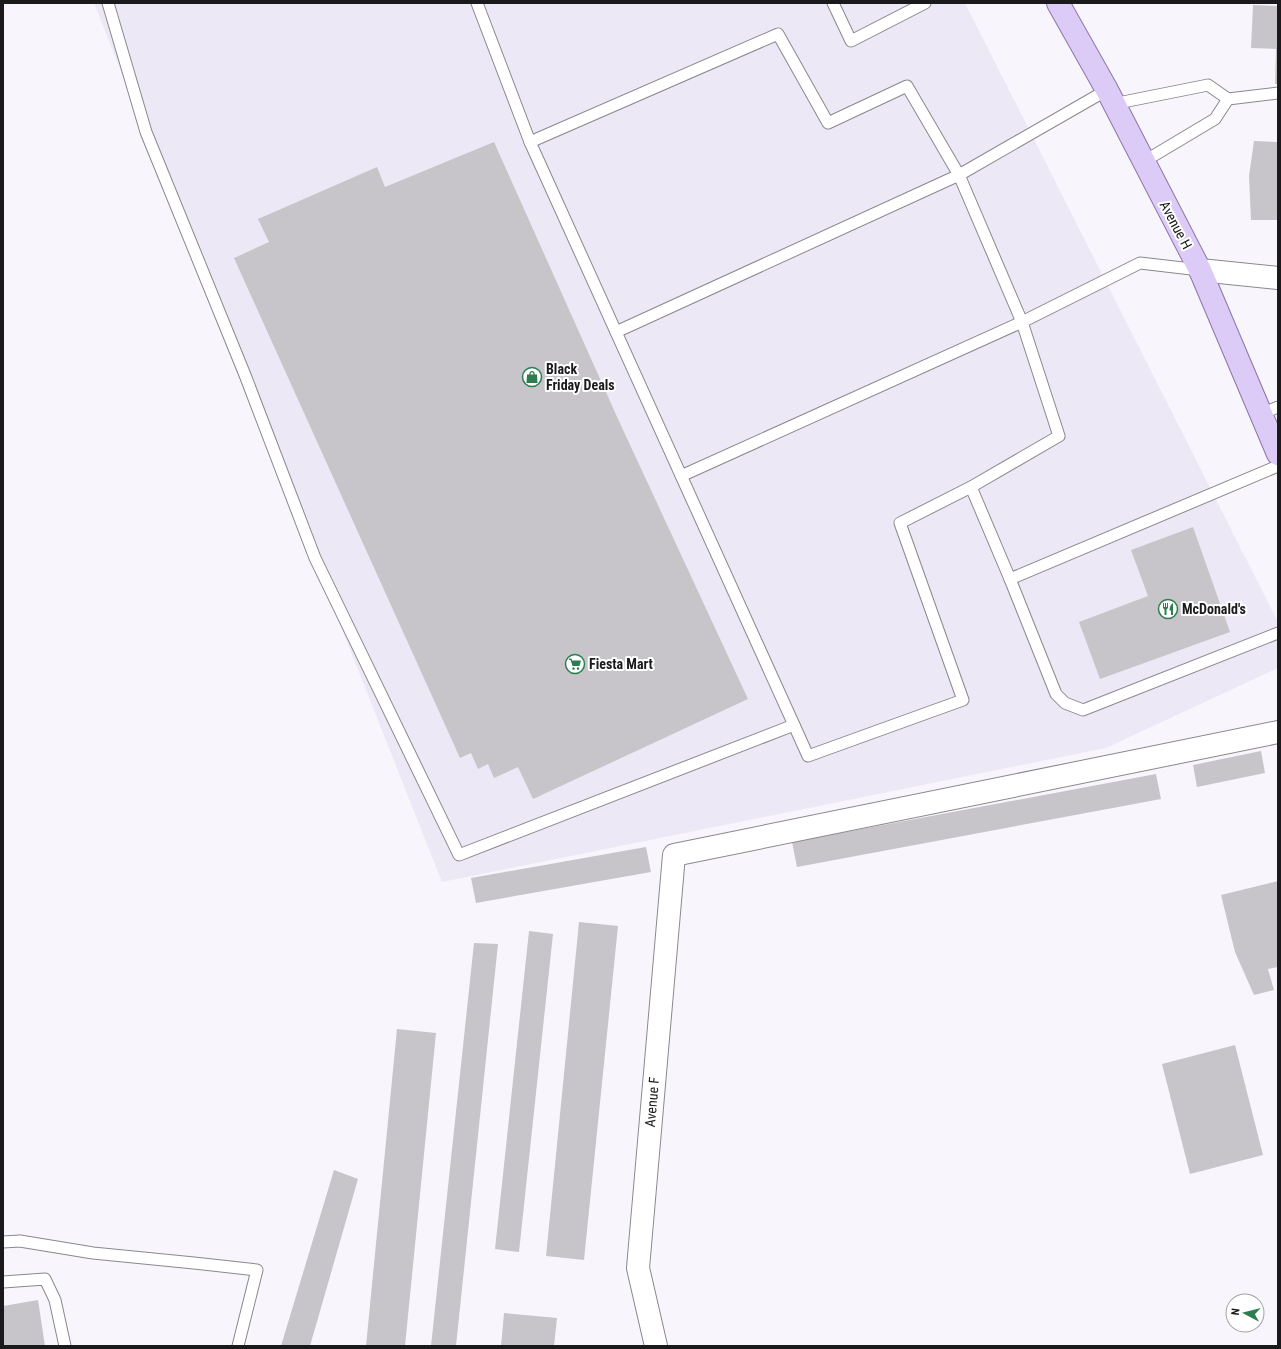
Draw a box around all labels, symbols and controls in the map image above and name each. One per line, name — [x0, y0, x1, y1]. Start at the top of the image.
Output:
street label: Avenue H — [1157, 198, 1195, 252]
place label: Black Friday Deals — [546, 361, 615, 393]
shop icon: Black Friday Deals — [521, 366, 543, 388]
restaurant icon: McDonald's — [1157, 598, 1179, 620]
place label: McDonald's — [1182, 601, 1246, 617]
supermarket icon: Fiesta Mart — [564, 653, 586, 675]
place label: Fiesta Mart — [589, 656, 653, 672]
street label: Avenue F — [642, 1076, 662, 1128]
north arrow — [1225, 1293, 1265, 1333]
text: N — [1229, 1307, 1242, 1316]

